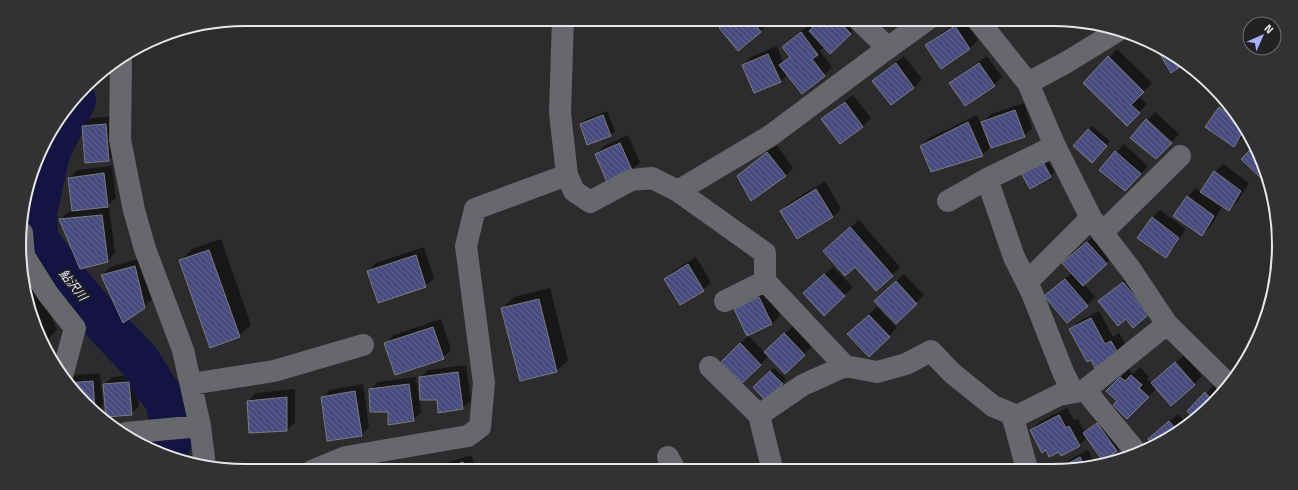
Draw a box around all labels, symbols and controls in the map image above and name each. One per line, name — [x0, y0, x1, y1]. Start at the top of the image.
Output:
north arrow — [1242, 16, 1282, 56]
text: N — [1261, 21, 1277, 37]
water label: 鮎沢川 — [55, 265, 93, 306]

